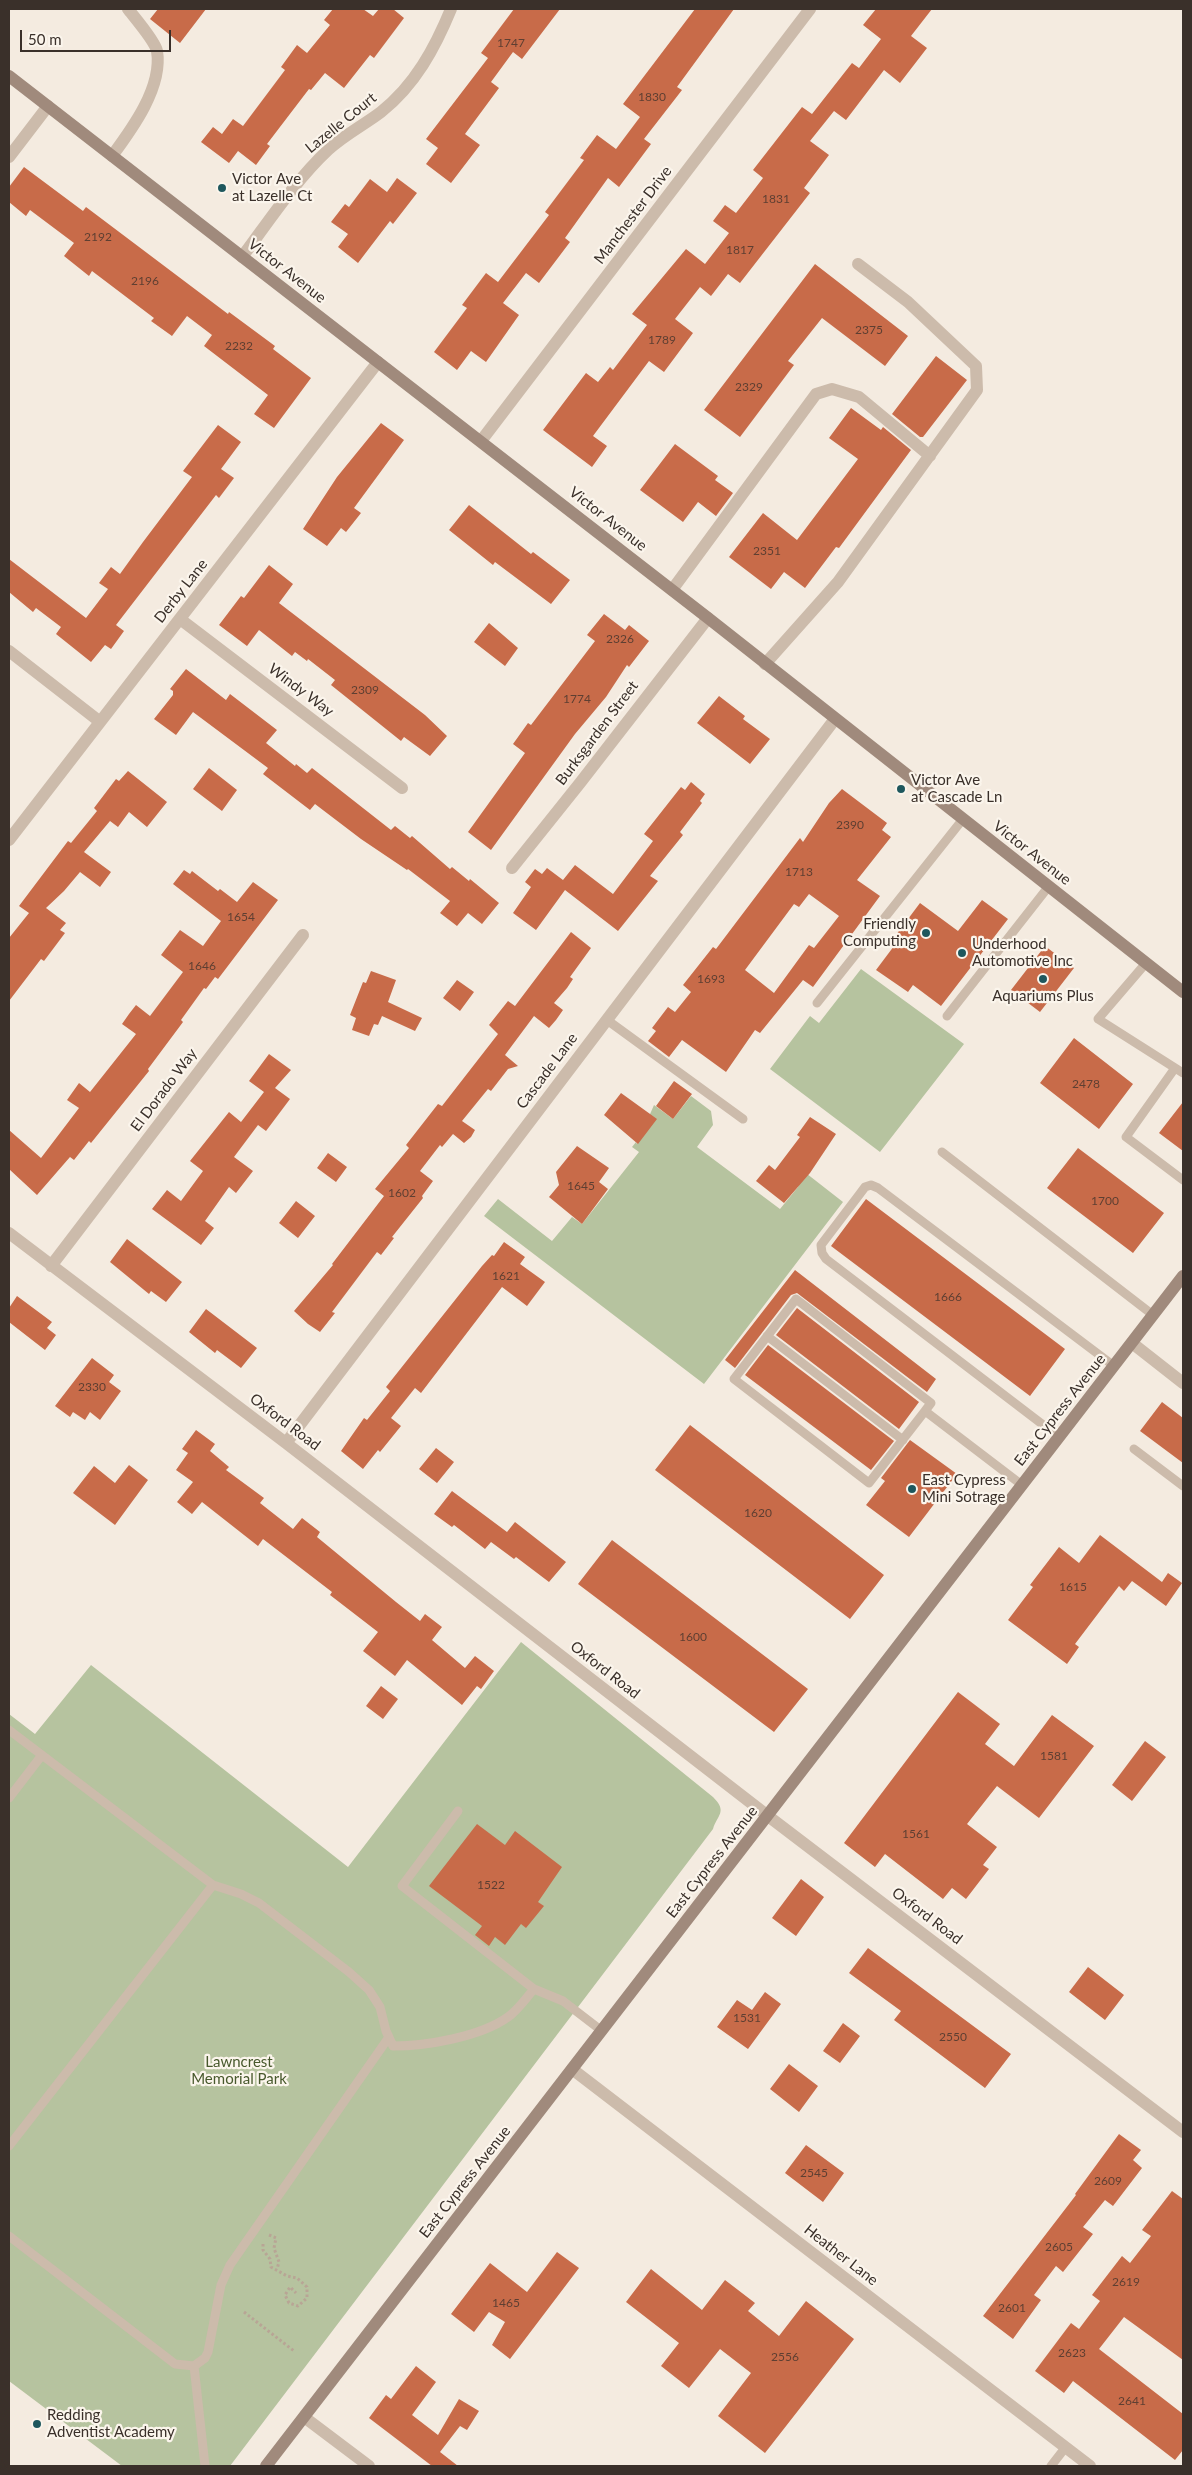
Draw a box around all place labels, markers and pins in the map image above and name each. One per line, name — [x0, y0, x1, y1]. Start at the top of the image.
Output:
place label: Victor Ave at Lazelle Ct — [232, 170, 312, 205]
marker: Victor Ave at Lazelle Ct — [216, 182, 228, 194]
place label: Victor Ave at Cascade Ln — [911, 771, 1002, 806]
marker: Victor Ave at Cascade Ln — [895, 783, 907, 795]
place label: Friendly Computing — [843, 915, 916, 950]
marker: Friendly Computing — [920, 927, 932, 939]
place label: Underhood Automotive Inc — [972, 935, 1073, 970]
marker: Underhood Automotive Inc — [956, 947, 968, 959]
marker: Aquariums Plus — [1037, 973, 1049, 985]
place label: Aquariums Plus — [992, 987, 1094, 1005]
place label: East Cypress Mini Sotrage — [922, 1471, 1006, 1506]
marker: East Cypress Mini Sotrage — [906, 1483, 918, 1495]
place label: Redding Adventist Academy — [47, 2406, 175, 2441]
marker: Redding Adventist Academy — [31, 2418, 43, 2430]

